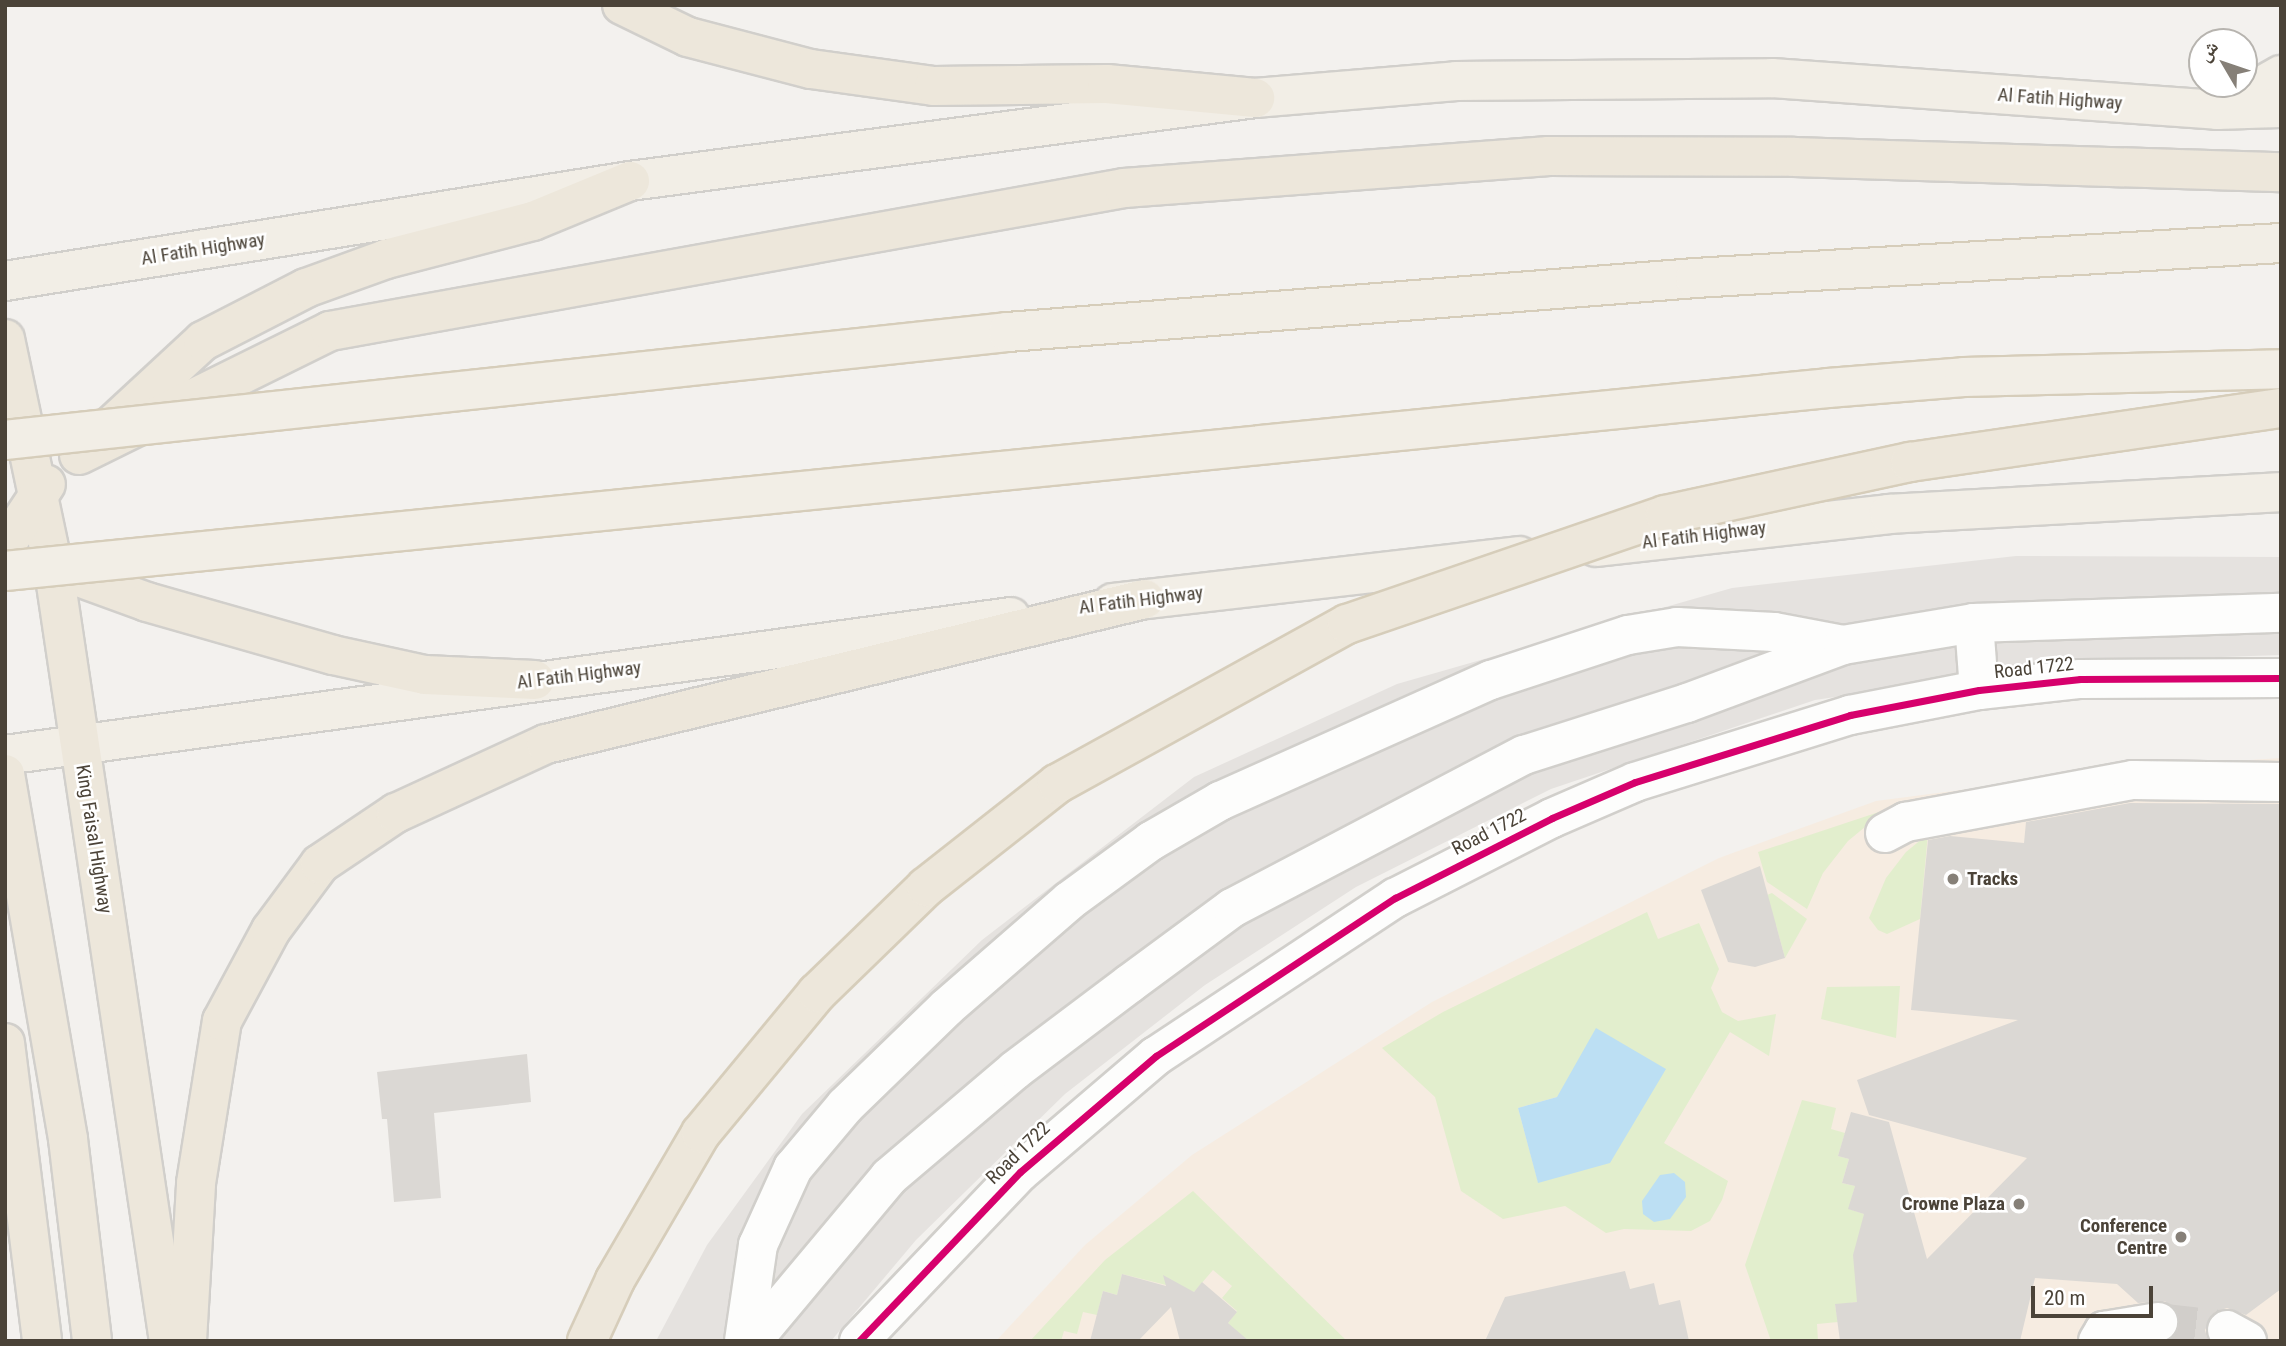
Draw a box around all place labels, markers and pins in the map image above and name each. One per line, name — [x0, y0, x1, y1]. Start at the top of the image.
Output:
place label: Tracks — [1967, 868, 2018, 890]
marker: Tracks — [1945, 871, 1961, 887]
place label: Crowne Plaza — [1902, 1193, 2005, 1215]
marker: Crowne Plaza — [2011, 1196, 2027, 1212]
place label: Conference Centre — [2080, 1215, 2167, 1259]
marker: Conference Centre — [2173, 1229, 2189, 1245]

